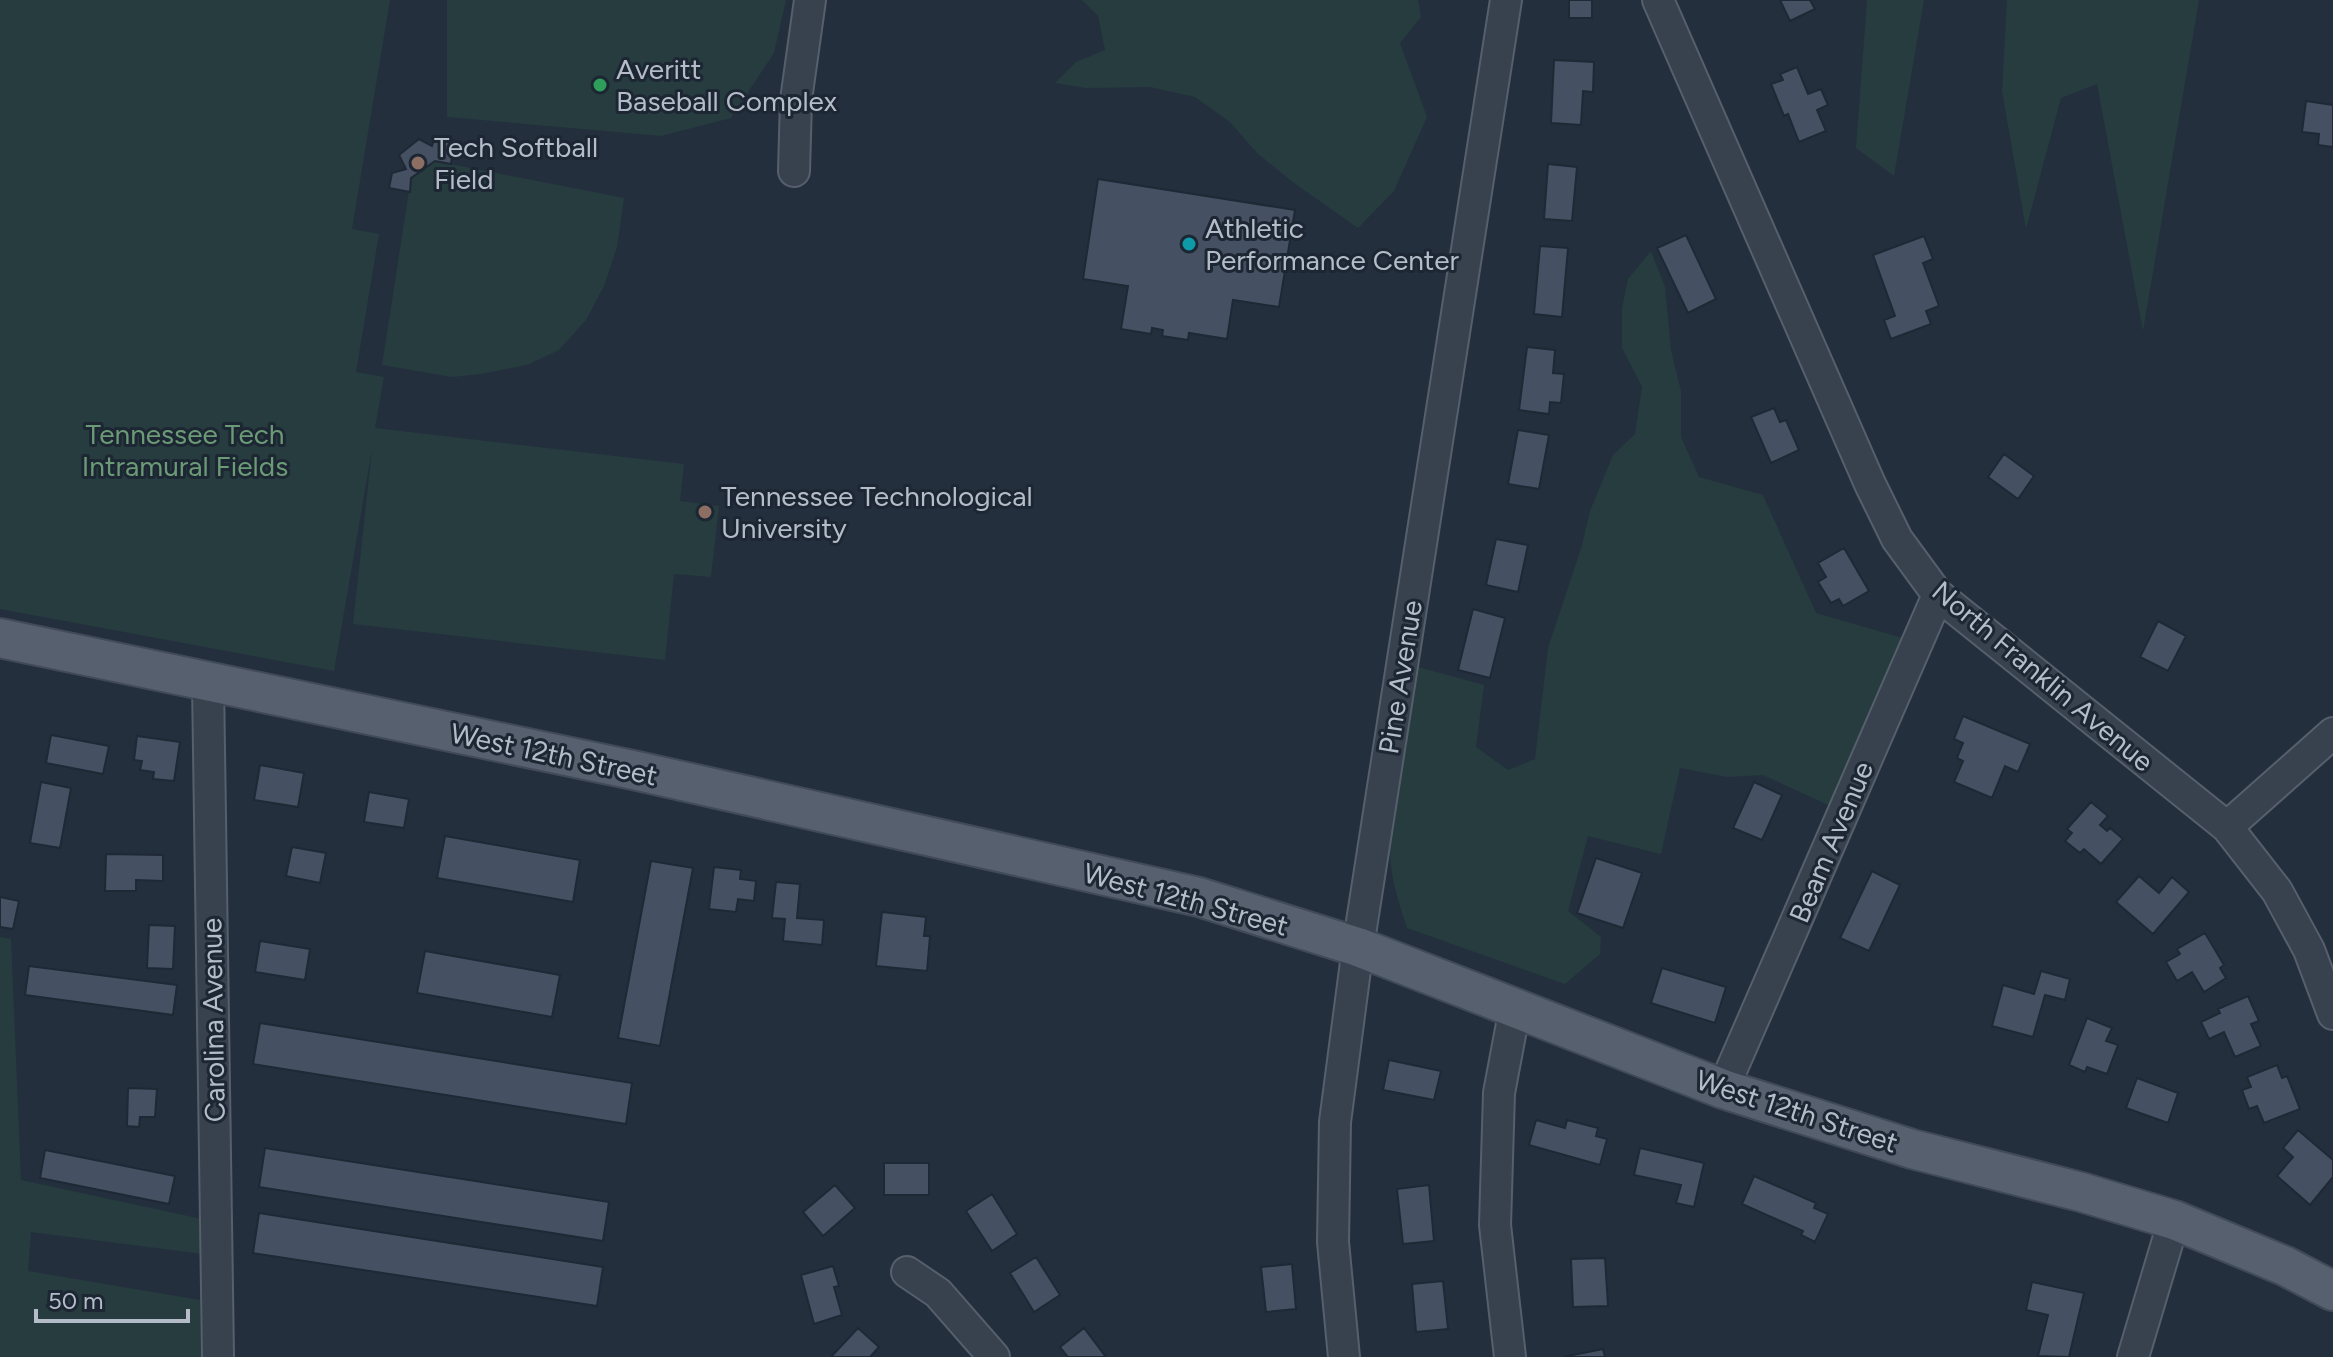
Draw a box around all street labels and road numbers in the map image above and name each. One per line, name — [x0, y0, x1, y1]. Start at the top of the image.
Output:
street label: North Franklin Avenue — [1925, 574, 2161, 778]
street label: Pine Avenue — [1371, 598, 1429, 756]
street label: West 12th Street — [448, 716, 660, 792]
street label: Beam Avenue — [1782, 756, 1880, 928]
street label: West 12th Street — [1080, 855, 1292, 943]
street label: Carolina Avenue — [194, 918, 232, 1122]
street label: West 12th Street — [1692, 1062, 1902, 1160]

